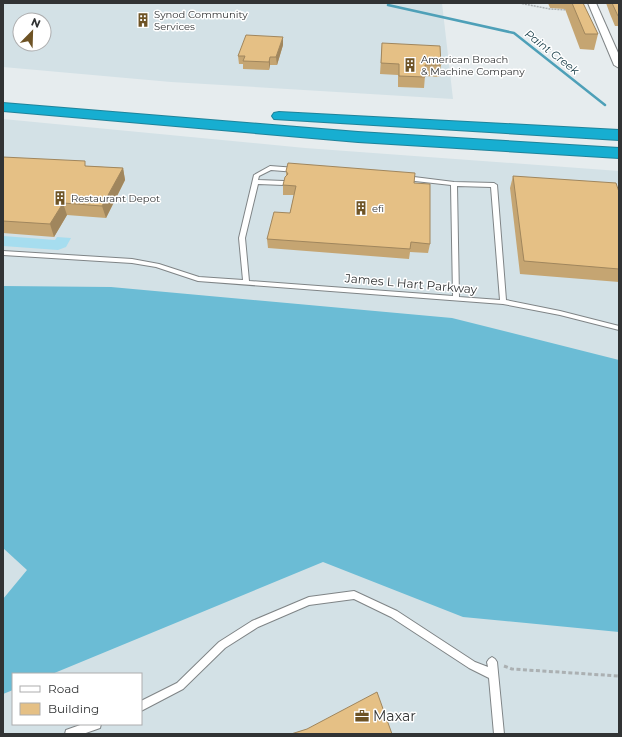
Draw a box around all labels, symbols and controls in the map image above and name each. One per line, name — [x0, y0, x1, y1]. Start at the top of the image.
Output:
place label: Synod Community Services — [154, 8, 248, 33]
north arrow — [12, 12, 52, 52]
building icon: Synod Community Services — [135, 12, 151, 28]
text: N — [29, 15, 43, 31]
water label: Paint Creek — [522, 26, 582, 78]
place label: American Broach & Machine Company — [421, 53, 525, 78]
building icon: American Broach & Machine Company — [402, 57, 418, 73]
building icon: Restaurant Depot — [52, 190, 68, 206]
place label: Restaurant Depot — [71, 192, 160, 205]
building icon: efi — [353, 200, 369, 216]
place label: efi — [372, 202, 384, 215]
street label: James L Hart Parkway — [343, 270, 478, 297]
legend — [12, 673, 142, 725]
text: Road — [48, 681, 79, 696]
text: Building — [48, 701, 99, 716]
place label: Maxar — [373, 707, 416, 725]
office icon: Maxar — [354, 708, 370, 724]

